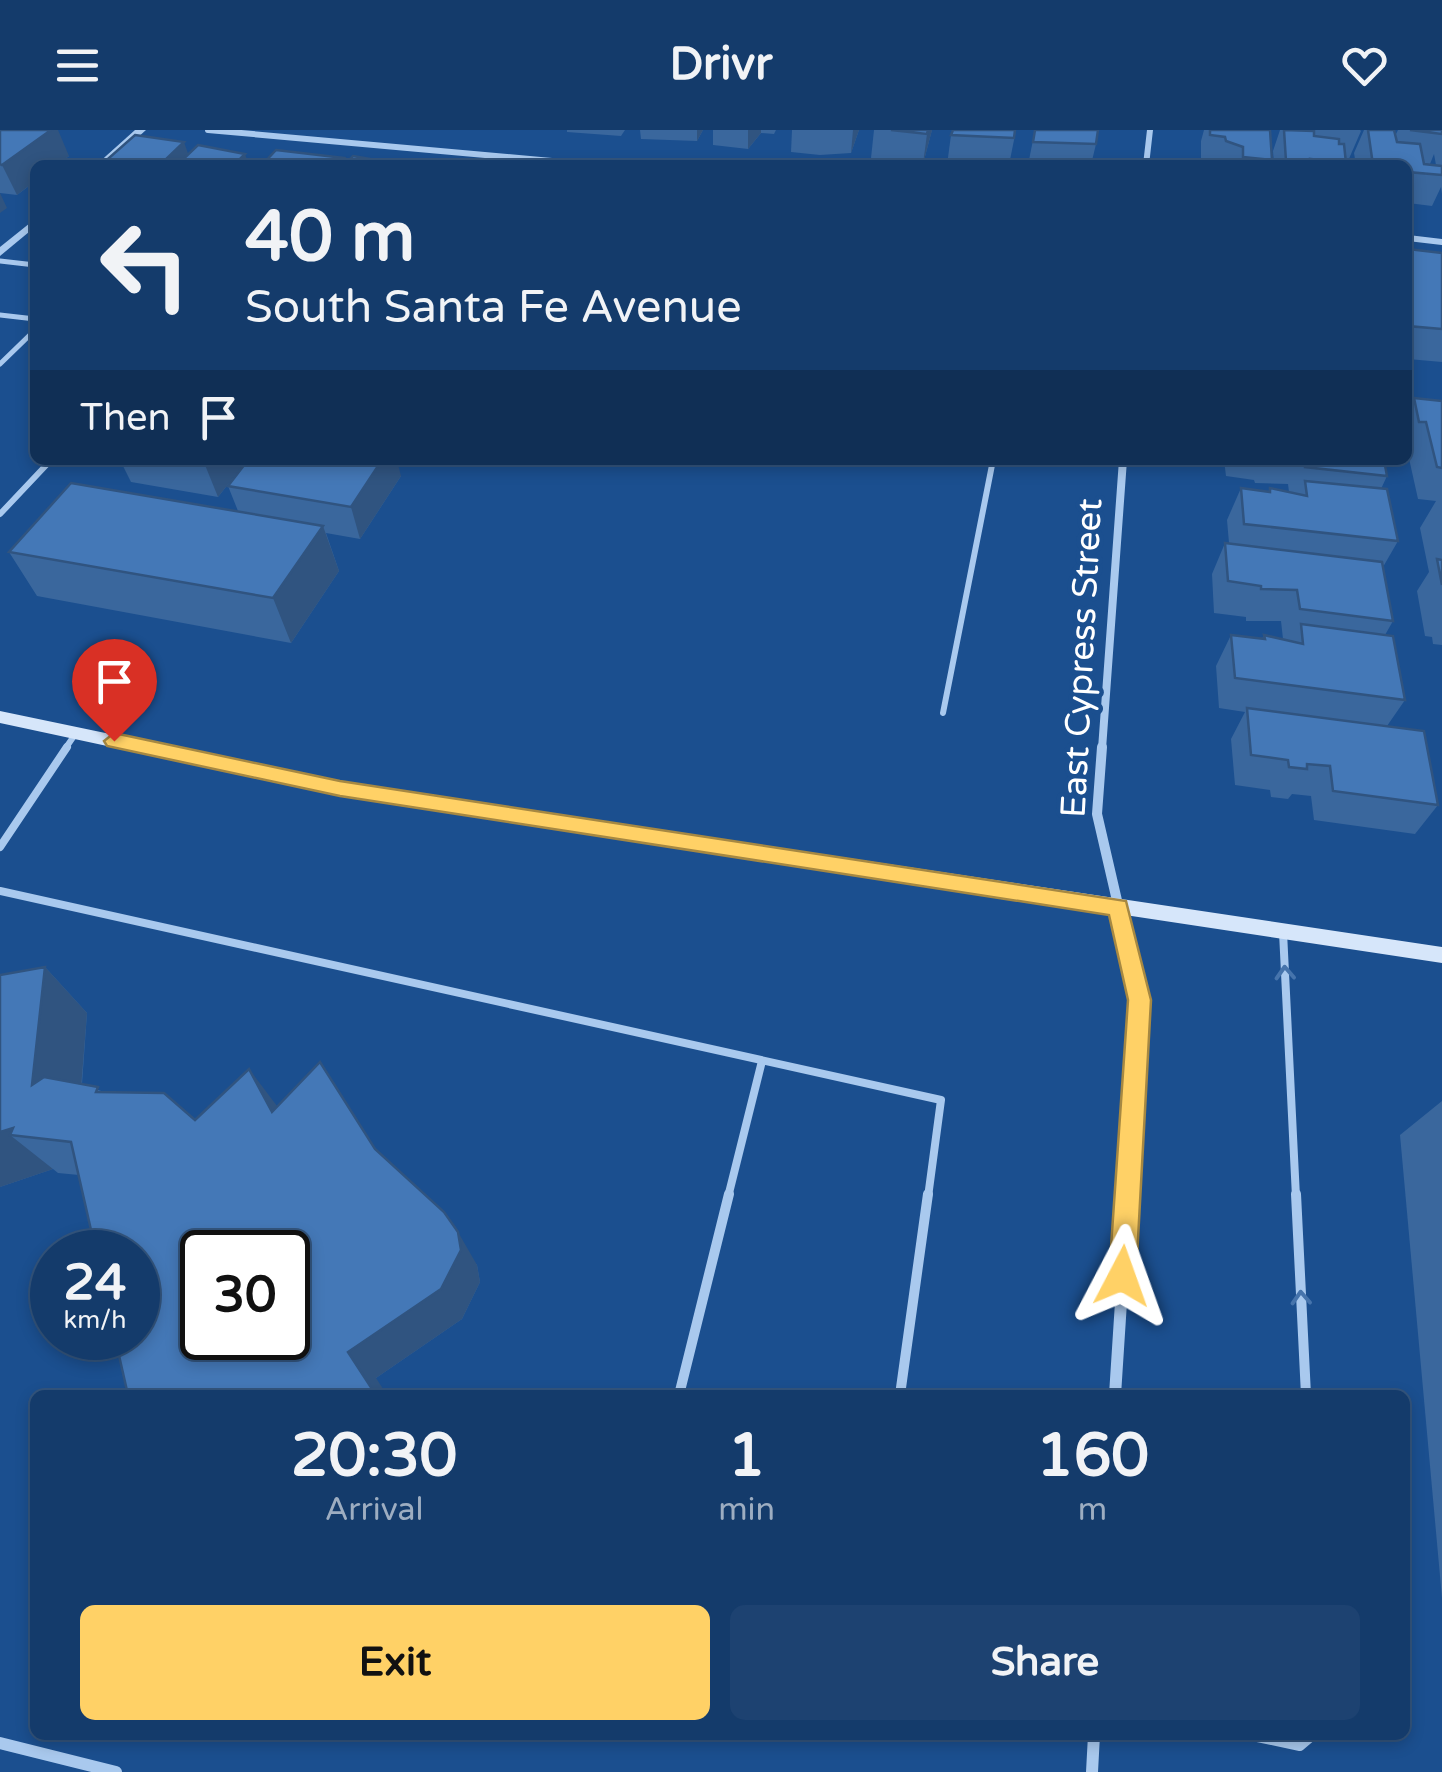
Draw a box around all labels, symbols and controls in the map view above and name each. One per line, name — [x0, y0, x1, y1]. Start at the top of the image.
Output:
icon: menu — [50, 38, 105, 93]
text: Drivr — [670, 38, 772, 92]
icon: heart — [1337, 38, 1392, 93]
text: 40 m — [245, 196, 415, 280]
icon: left — [80, 200, 210, 330]
text: South Santa Fe Avenue — [245, 281, 742, 335]
icon: arrive — [191, 390, 246, 445]
text: Then — [80, 395, 171, 441]
street label: East Cypress Street — [1053, 497, 1111, 819]
pin — [72, 639, 157, 742]
icon: arrive — [87, 654, 142, 709]
one-way arrow — [1275, 965, 1296, 980]
position arrow — [1070, 1224, 1174, 1328]
speed limit sign: 30 — [180, 1230, 310, 1360]
text: 24 — [64, 1253, 126, 1313]
one-way arrow — [1291, 1289, 1312, 1305]
text: km/h — [64, 1305, 126, 1335]
text: 20:30 — [291, 1420, 457, 1492]
text: 1 — [728, 1420, 765, 1492]
text: 160 — [1036, 1420, 1149, 1492]
text: Arrival — [325, 1491, 424, 1529]
text: min — [718, 1491, 775, 1529]
text: m — [1078, 1491, 1107, 1529]
button: Exit — [80, 1605, 710, 1720]
button: Share — [730, 1605, 1360, 1720]

